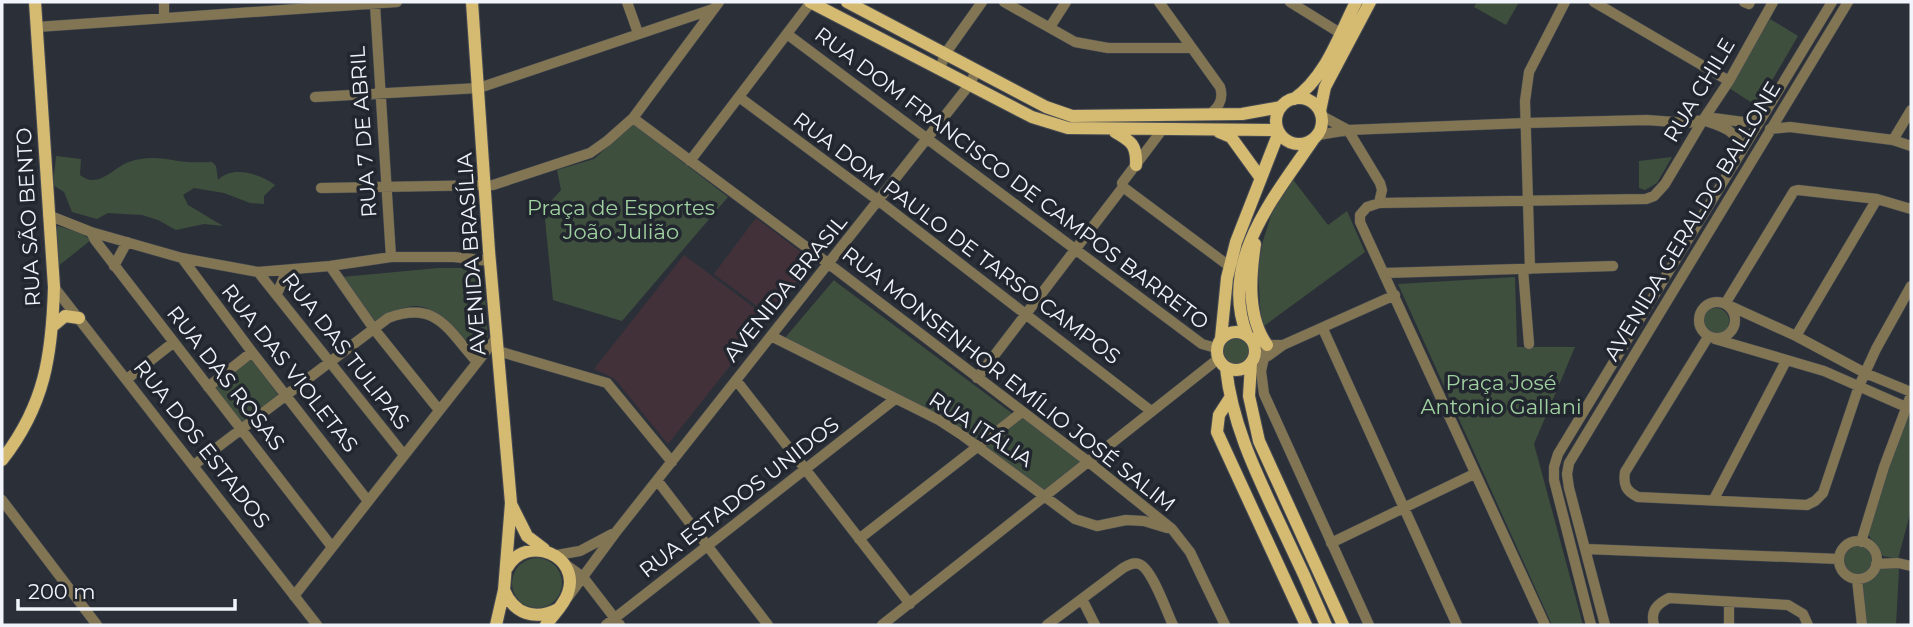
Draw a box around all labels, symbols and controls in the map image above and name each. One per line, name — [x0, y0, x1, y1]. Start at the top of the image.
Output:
street label: RUA DOM FRANCISCO DE CAMPOS BARRETO — [810, 21, 1214, 335]
street label: RUA CHILE — [1658, 34, 1740, 146]
street label: RUA 7 DE ABRIL — [345, 45, 381, 218]
street label: AVENIDA GERALDO BALLONE — [1599, 77, 1785, 365]
street label: RUA DOM PAULO DE TARSO CAMPOS — [789, 107, 1125, 369]
street label: RUA SÃO BENTO — [11, 127, 45, 307]
street label: AVENIDA BRASÍLIA — [451, 151, 491, 356]
park label: Praça de Esportes João Julião — [527, 195, 715, 244]
street label: AVENIDA BRASIL — [718, 209, 852, 366]
street label: RUA MONSENHOR EMÍLIO JOSÉ SALIM — [837, 241, 1181, 517]
street label: RUA DAS TULIPAS — [277, 268, 415, 434]
street label: RUA DAS VIOLETAS — [217, 279, 363, 457]
street label: RUA DAS ROSAS — [162, 301, 290, 455]
street label: RUA DOS ESTADOS — [129, 355, 275, 533]
park label: Praça José Antonio Gallani — [1420, 370, 1582, 419]
street label: RUA ITÁLIA — [924, 386, 1038, 472]
street label: RUA ESTADOS UNIDOS — [634, 411, 844, 583]
scale bar — [18, 568, 234, 612]
text: 200 m — [28, 579, 95, 604]

